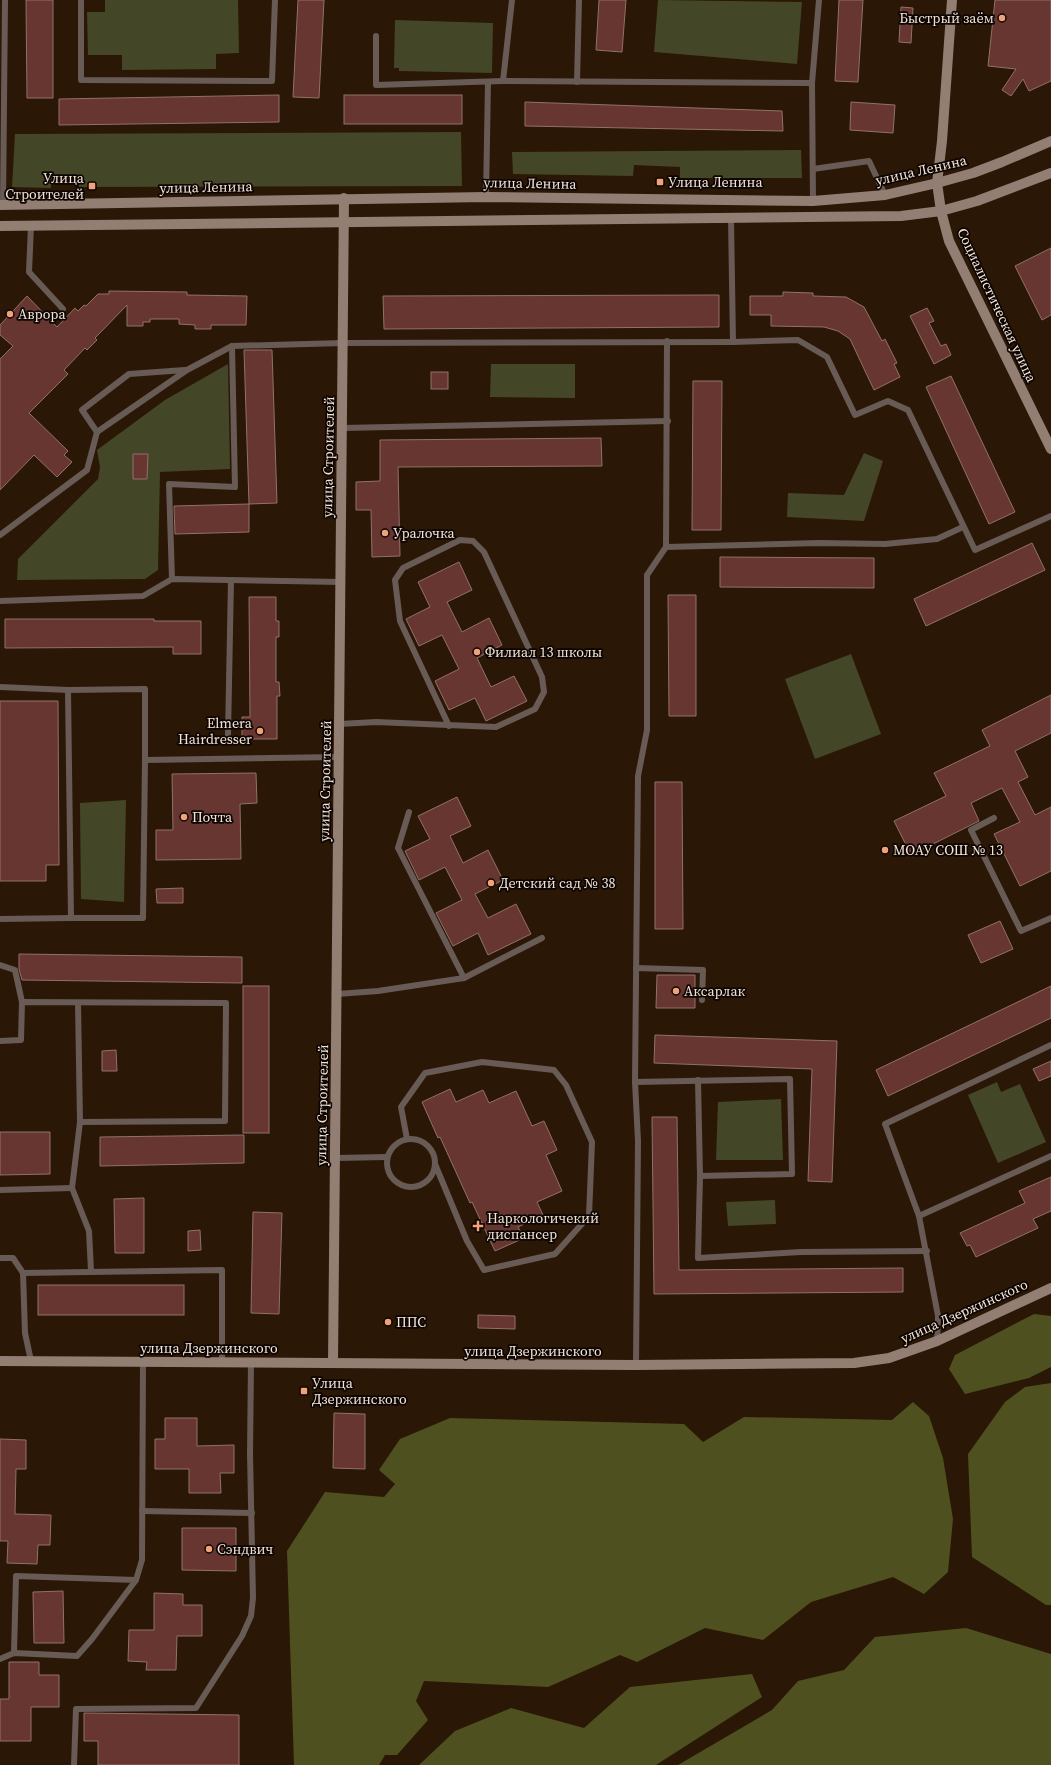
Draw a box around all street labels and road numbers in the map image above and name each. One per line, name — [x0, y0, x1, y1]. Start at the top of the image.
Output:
street label: улица Ленина — [873, 150, 969, 190]
street label: улица Ленина — [483, 172, 578, 194]
street label: улица Ленина — [159, 176, 254, 198]
street label: Социалистическая улица — [952, 225, 1042, 386]
street label: улица Строителей — [317, 396, 339, 518]
street label: улица Строителей — [314, 720, 336, 842]
street label: улица Строителей — [311, 1044, 333, 1166]
street label: улица Дзержинского — [897, 1274, 1031, 1348]
street label: улица Дзержинского — [140, 1338, 278, 1358]
street label: улица Дзержинского — [464, 1341, 602, 1361]

